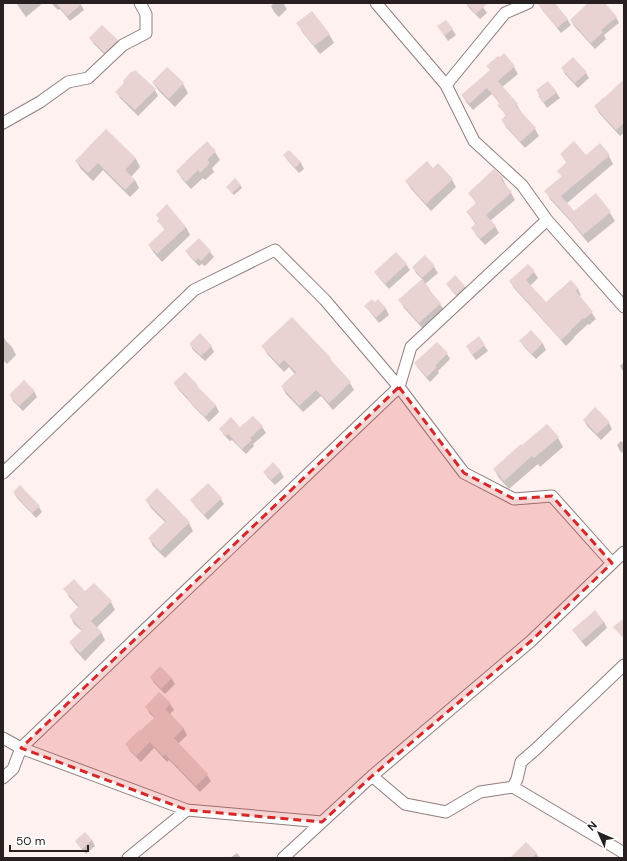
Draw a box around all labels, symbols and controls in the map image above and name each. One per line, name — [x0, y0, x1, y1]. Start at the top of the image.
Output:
north arrow — [579, 813, 619, 853]
text: N — [584, 818, 600, 834]
scale bar — [10, 827, 88, 853]
text: 50 m — [16, 833, 45, 849]

